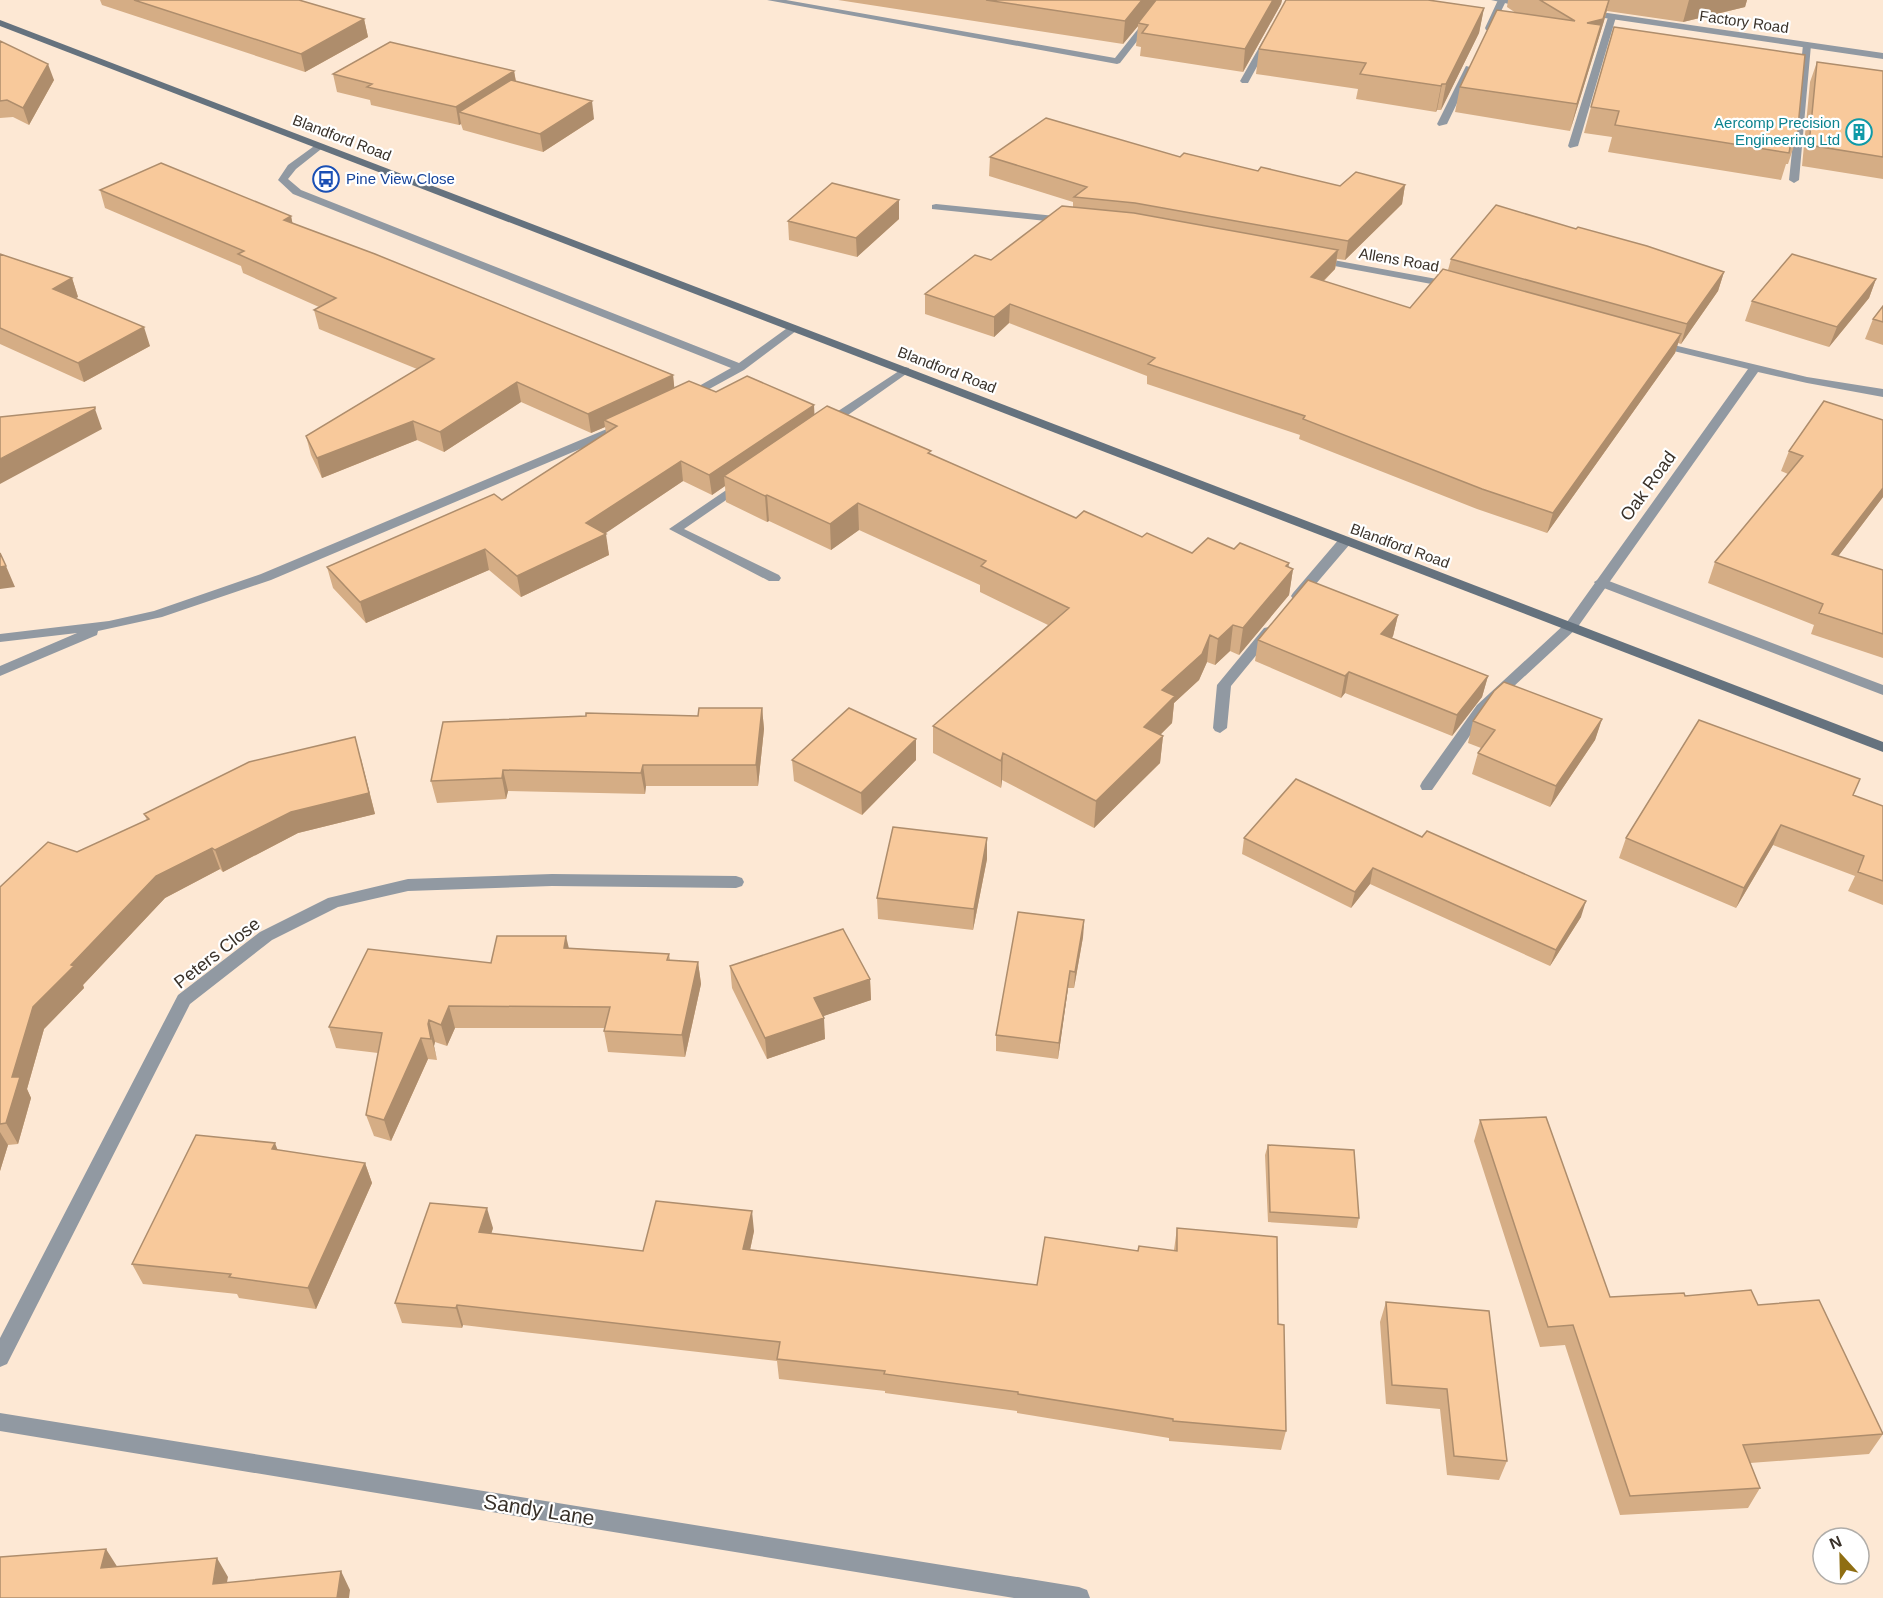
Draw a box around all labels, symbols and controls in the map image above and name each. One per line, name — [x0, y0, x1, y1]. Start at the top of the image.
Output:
street label: Factory Road — [1698, 7, 1790, 36]
street label: Blandford Road — [290, 111, 394, 164]
place label: Aercomp Precision Engineering Ltd — [1714, 114, 1840, 148]
building icon: Aercomp Precision Engineering Ltd — [1844, 117, 1874, 147]
bus stop icon: Pine View Close — [311, 164, 341, 194]
place label: Pine View Close — [346, 170, 455, 187]
street label: Allens Road — [1358, 244, 1440, 275]
street label: Blandford Road — [895, 343, 999, 396]
street label: Oak Road — [1616, 447, 1680, 525]
street label: Blandford Road — [1348, 520, 1452, 571]
street label: Peters Close — [170, 913, 264, 993]
street label: Sandy Lane — [482, 1489, 596, 1530]
north arrow — [1811, 1526, 1871, 1586]
text: N — [1827, 1533, 1844, 1553]

